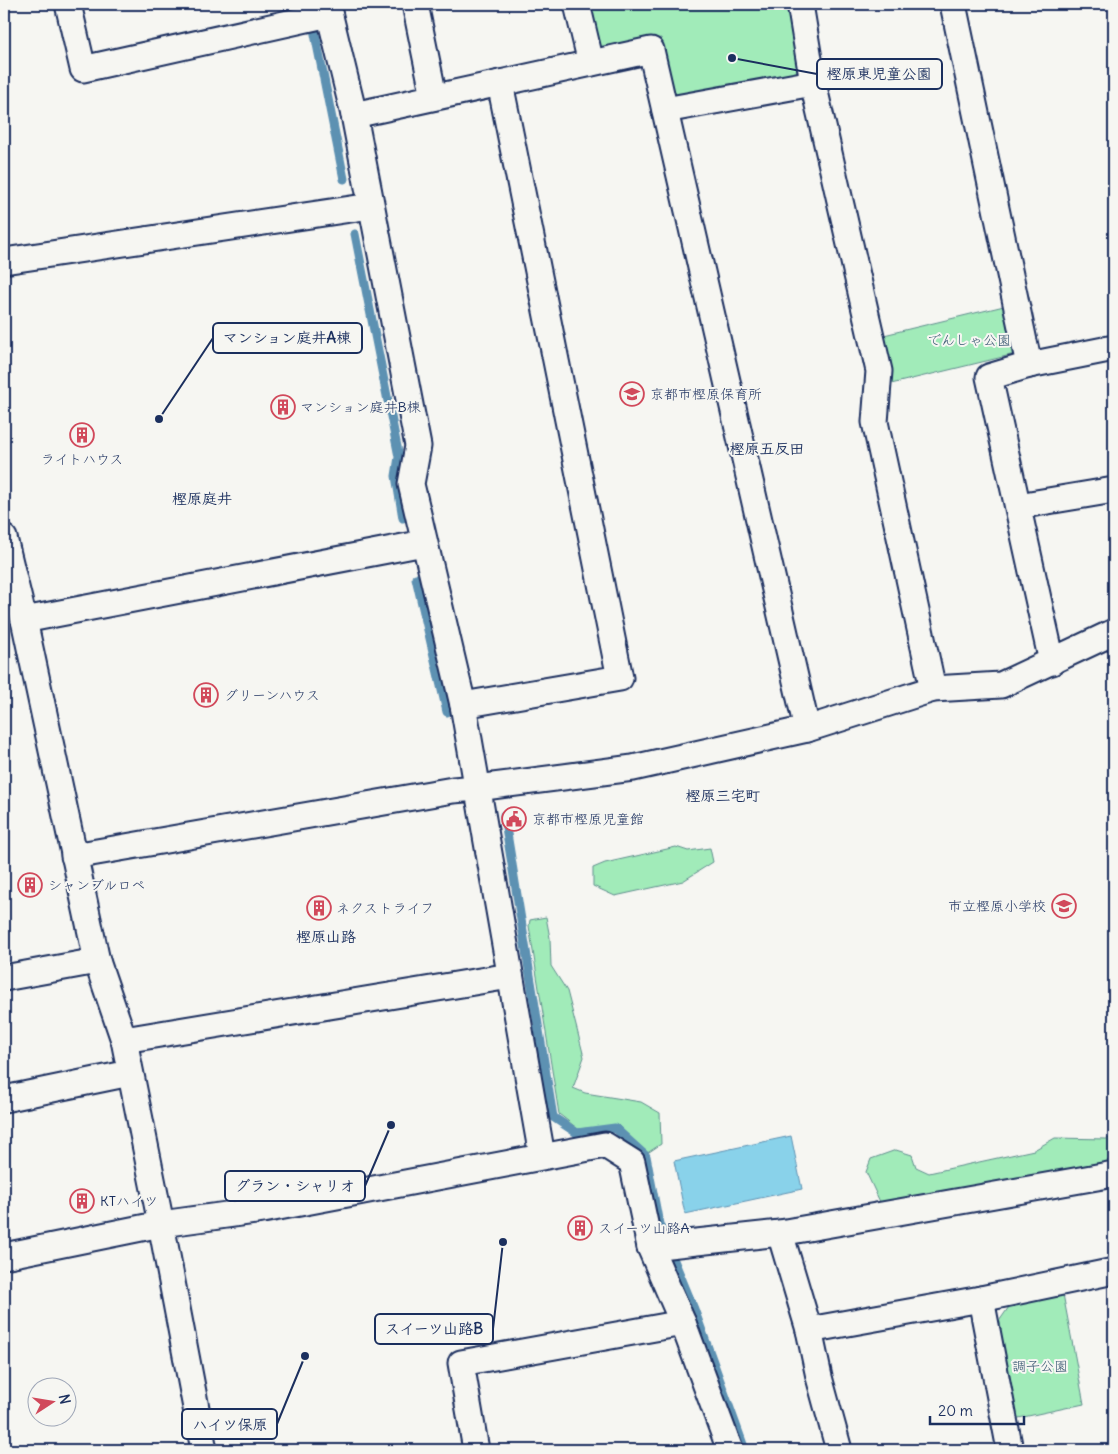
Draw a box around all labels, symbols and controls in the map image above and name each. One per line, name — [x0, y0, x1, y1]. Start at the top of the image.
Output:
callout: 樫原東児童公園 — [817, 59, 942, 89]
text: 樫原東児童公園 — [826, 64, 932, 83]
callout: マンション庭井A棟 — [213, 323, 362, 353]
text: マンション庭井A棟 — [223, 328, 351, 347]
park label: でんしゃ公園 — [927, 331, 1011, 349]
school or university icon: 京都市樫原保育所 — [619, 381, 645, 407]
place label: 京都市樫原保育所 — [650, 385, 762, 403]
building icon: マンション庭井B棟 — [270, 394, 296, 420]
place label: マンション庭井B棟 — [300, 398, 422, 416]
building icon: ライトハウス — [69, 422, 95, 448]
district label: 樫原五反田 — [729, 439, 805, 458]
place label: ライトハウス — [41, 450, 123, 468]
district label: 樫原庭井 — [172, 489, 232, 508]
building icon: グリーンハウス — [193, 682, 219, 708]
place label: グリーンハウス — [224, 686, 320, 704]
district label: 樫原三宅町 — [685, 786, 761, 805]
public building icon: 京都市樫原児童館 — [501, 806, 527, 832]
place label: 京都市樫原児童館 — [532, 810, 644, 828]
building icon: シャンブルロペ — [17, 872, 43, 898]
place label: シャンブルロペ — [48, 876, 145, 894]
school or university icon: 市立樫原小学校 — [1051, 893, 1077, 919]
building icon: ネクストライフ — [306, 895, 332, 921]
place label: 市立樫原小学校 — [948, 897, 1046, 915]
place label: ネクストライフ — [336, 899, 434, 917]
district label: 樫原山路 — [296, 927, 356, 946]
callout: グラン・シャリオ — [225, 1171, 365, 1201]
text: グラン・シャリオ — [235, 1176, 355, 1195]
building icon: KTハイツ — [69, 1188, 95, 1214]
place label: KTハイツ — [100, 1192, 158, 1210]
building icon: スイーツ山路A — [567, 1215, 593, 1241]
place label: スイーツ山路A — [598, 1219, 690, 1237]
callout: スイーツ山路B — [375, 1314, 493, 1344]
text: スイーツ山路B — [385, 1319, 483, 1338]
park label: 調子公園 — [1012, 1357, 1068, 1375]
north arrow — [28, 1376, 78, 1426]
text: N — [55, 1393, 75, 1406]
scale bar — [930, 1394, 1024, 1426]
text: 20 m — [938, 1401, 973, 1420]
callout: ハイツ保原 — [182, 1409, 277, 1439]
text: ハイツ保原 — [192, 1415, 268, 1434]

